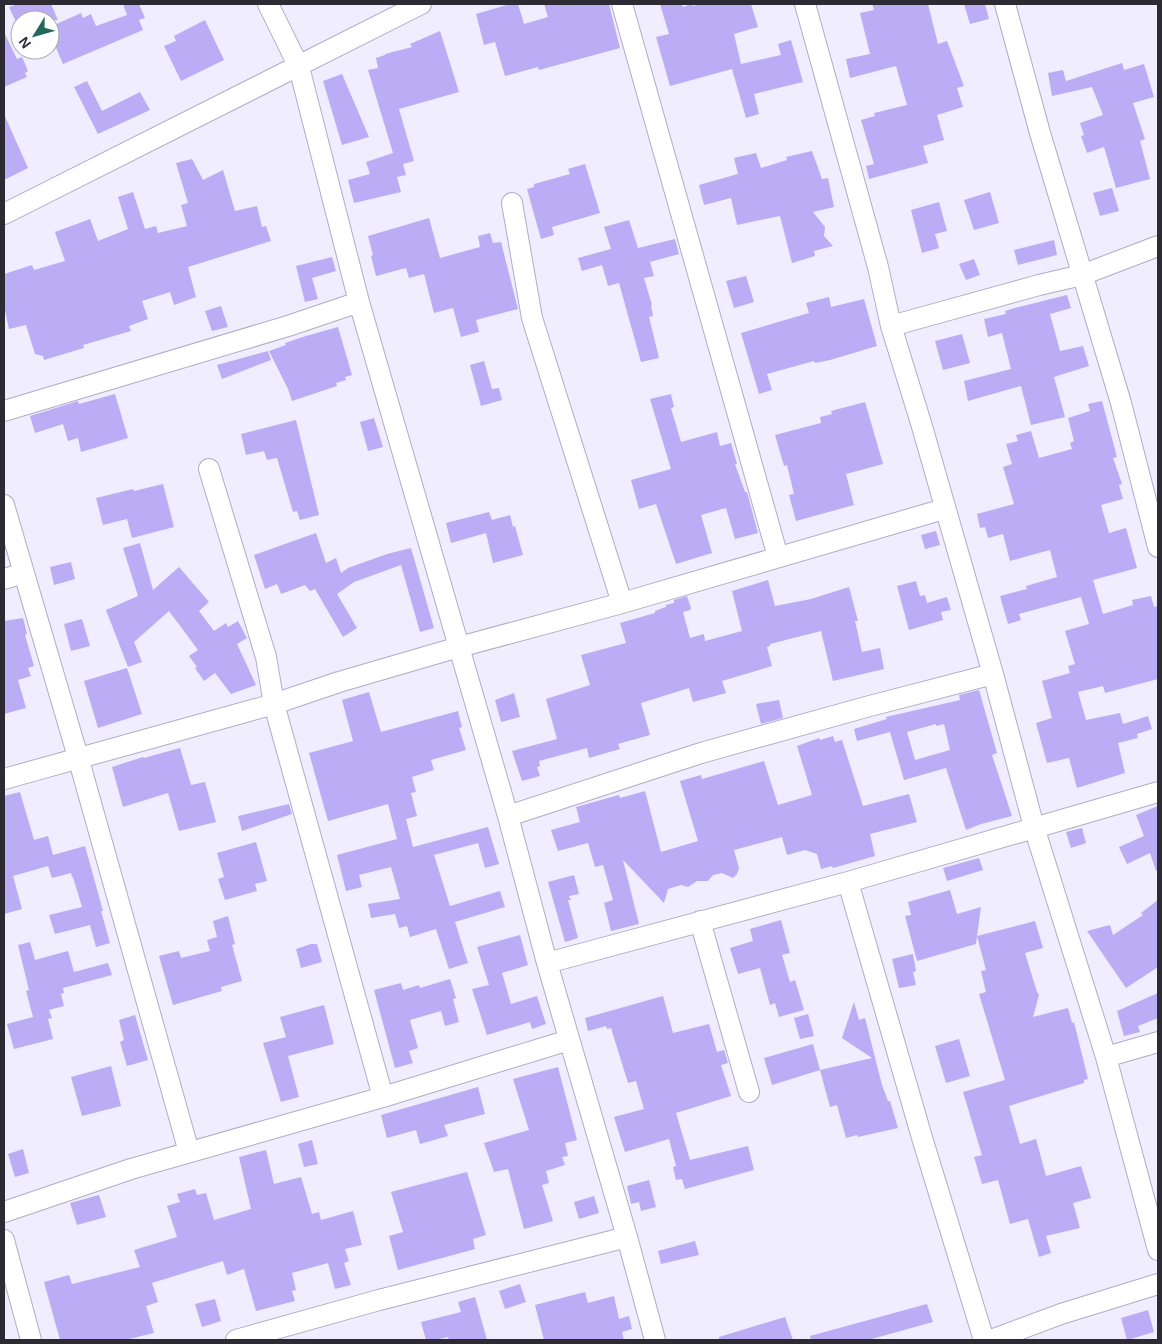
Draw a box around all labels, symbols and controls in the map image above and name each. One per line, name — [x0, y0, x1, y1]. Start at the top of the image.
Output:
north arrow — [10, 10, 60, 60]
text: N — [15, 34, 34, 52]

